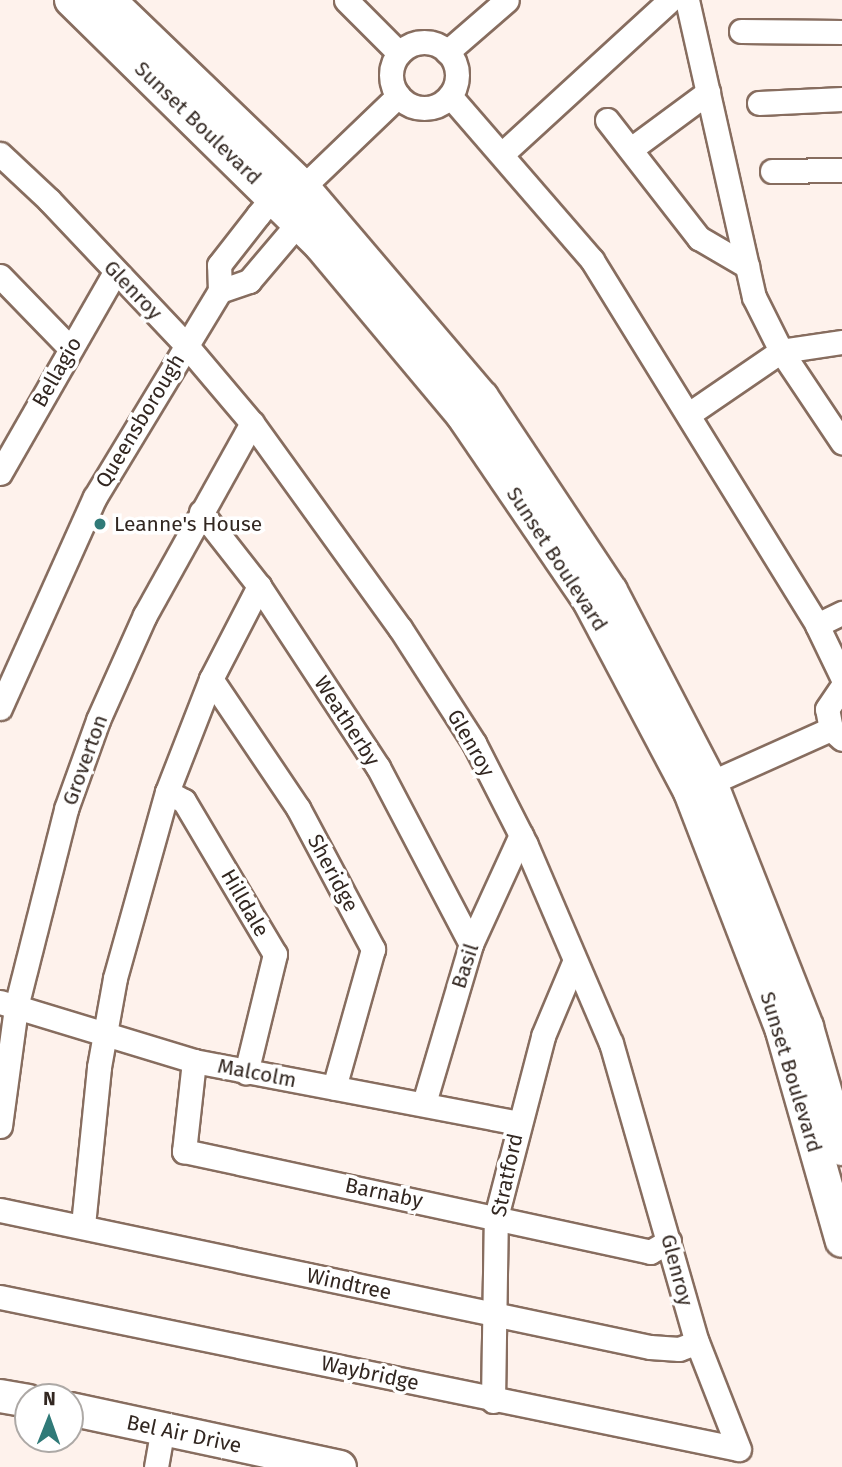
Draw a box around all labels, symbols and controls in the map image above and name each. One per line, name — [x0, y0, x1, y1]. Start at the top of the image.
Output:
street label: Sunset Boulevard — [129, 56, 267, 190]
street label: Glenroy — [99, 255, 167, 325]
street label: Bellagio — [27, 332, 87, 412]
street label: Queensborough — [90, 350, 190, 492]
street label: Sunset Boulevard — [501, 482, 613, 636]
place label: Leanne's House — [114, 511, 262, 537]
marker: Leanne's House — [92, 516, 108, 532]
street label: Weatherby — [309, 671, 385, 771]
street label: Glenroy — [442, 705, 500, 781]
street label: Groverton — [57, 711, 113, 809]
street label: Sheridge — [302, 830, 364, 916]
street label: Hilldale — [216, 865, 274, 941]
street label: Basil — [446, 940, 484, 992]
street label: Sunset Boulevard — [755, 989, 827, 1155]
street label: Malcolm — [216, 1053, 298, 1093]
street label: Stratford — [486, 1131, 528, 1219]
street label: Barnaby — [343, 1172, 425, 1214]
street label: Glenroy — [655, 1231, 699, 1309]
street label: Windtree — [304, 1263, 394, 1305]
street label: Waybridge — [319, 1350, 421, 1396]
north arrow — [14, 1383, 84, 1453]
text: N — [43, 1387, 56, 1410]
street label: Bel Air Drive — [124, 1410, 244, 1458]

